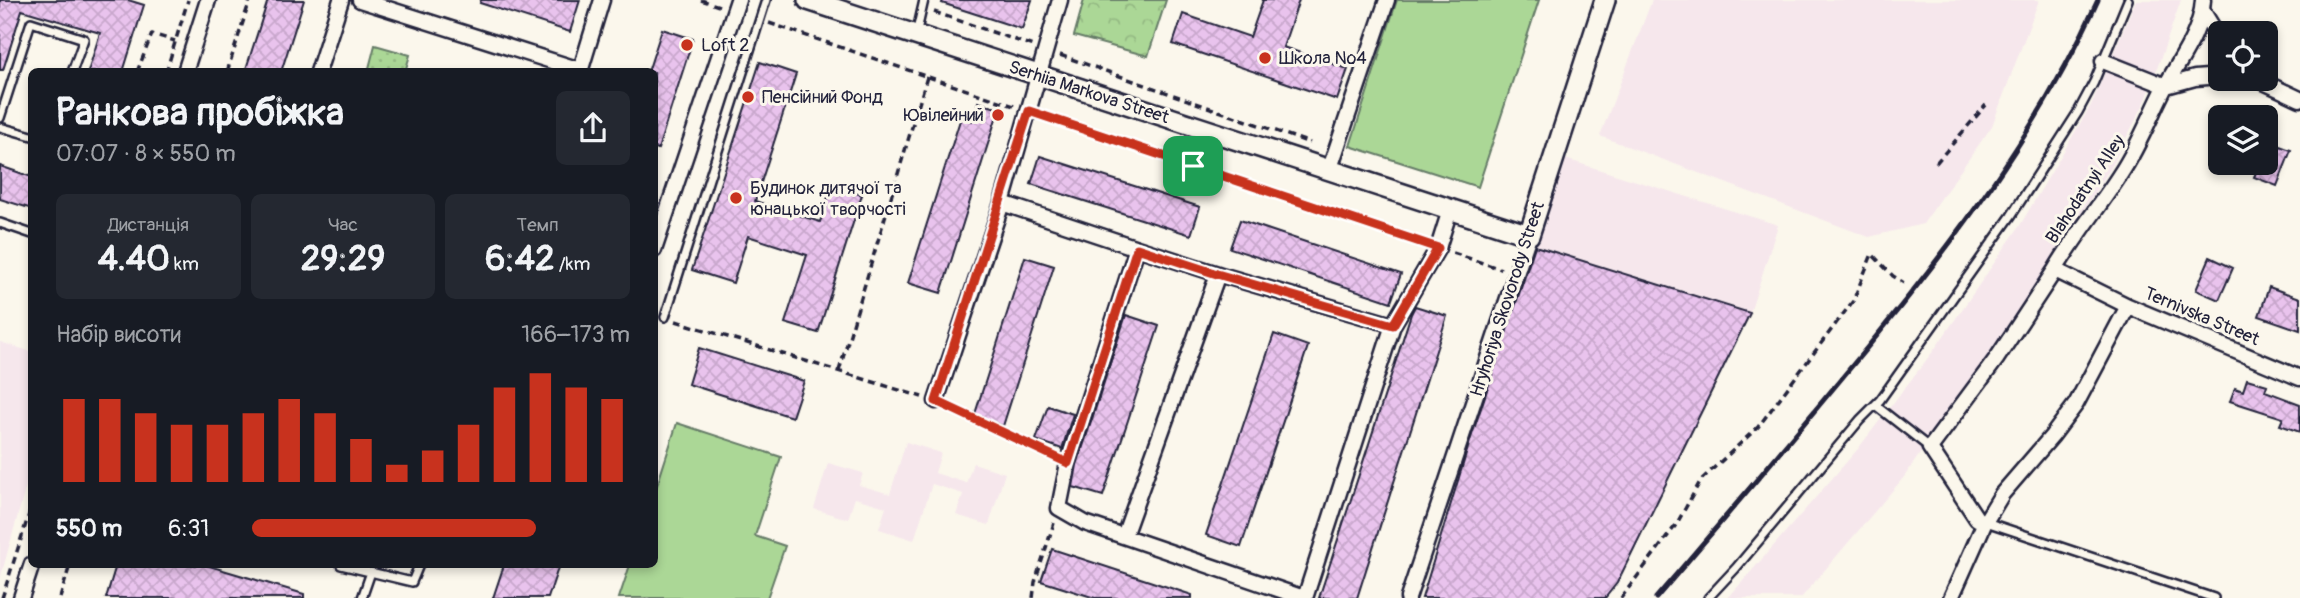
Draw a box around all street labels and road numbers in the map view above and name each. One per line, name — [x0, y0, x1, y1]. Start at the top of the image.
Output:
street label: Serhiia Markova Street — [1006, 56, 1173, 129]
street label: Blahodatnyi Alley — [2041, 130, 2130, 248]
street label: Hryhoriya Skovorody Street — [1465, 198, 1550, 400]
street label: Ternivska Street — [2141, 282, 2264, 351]

